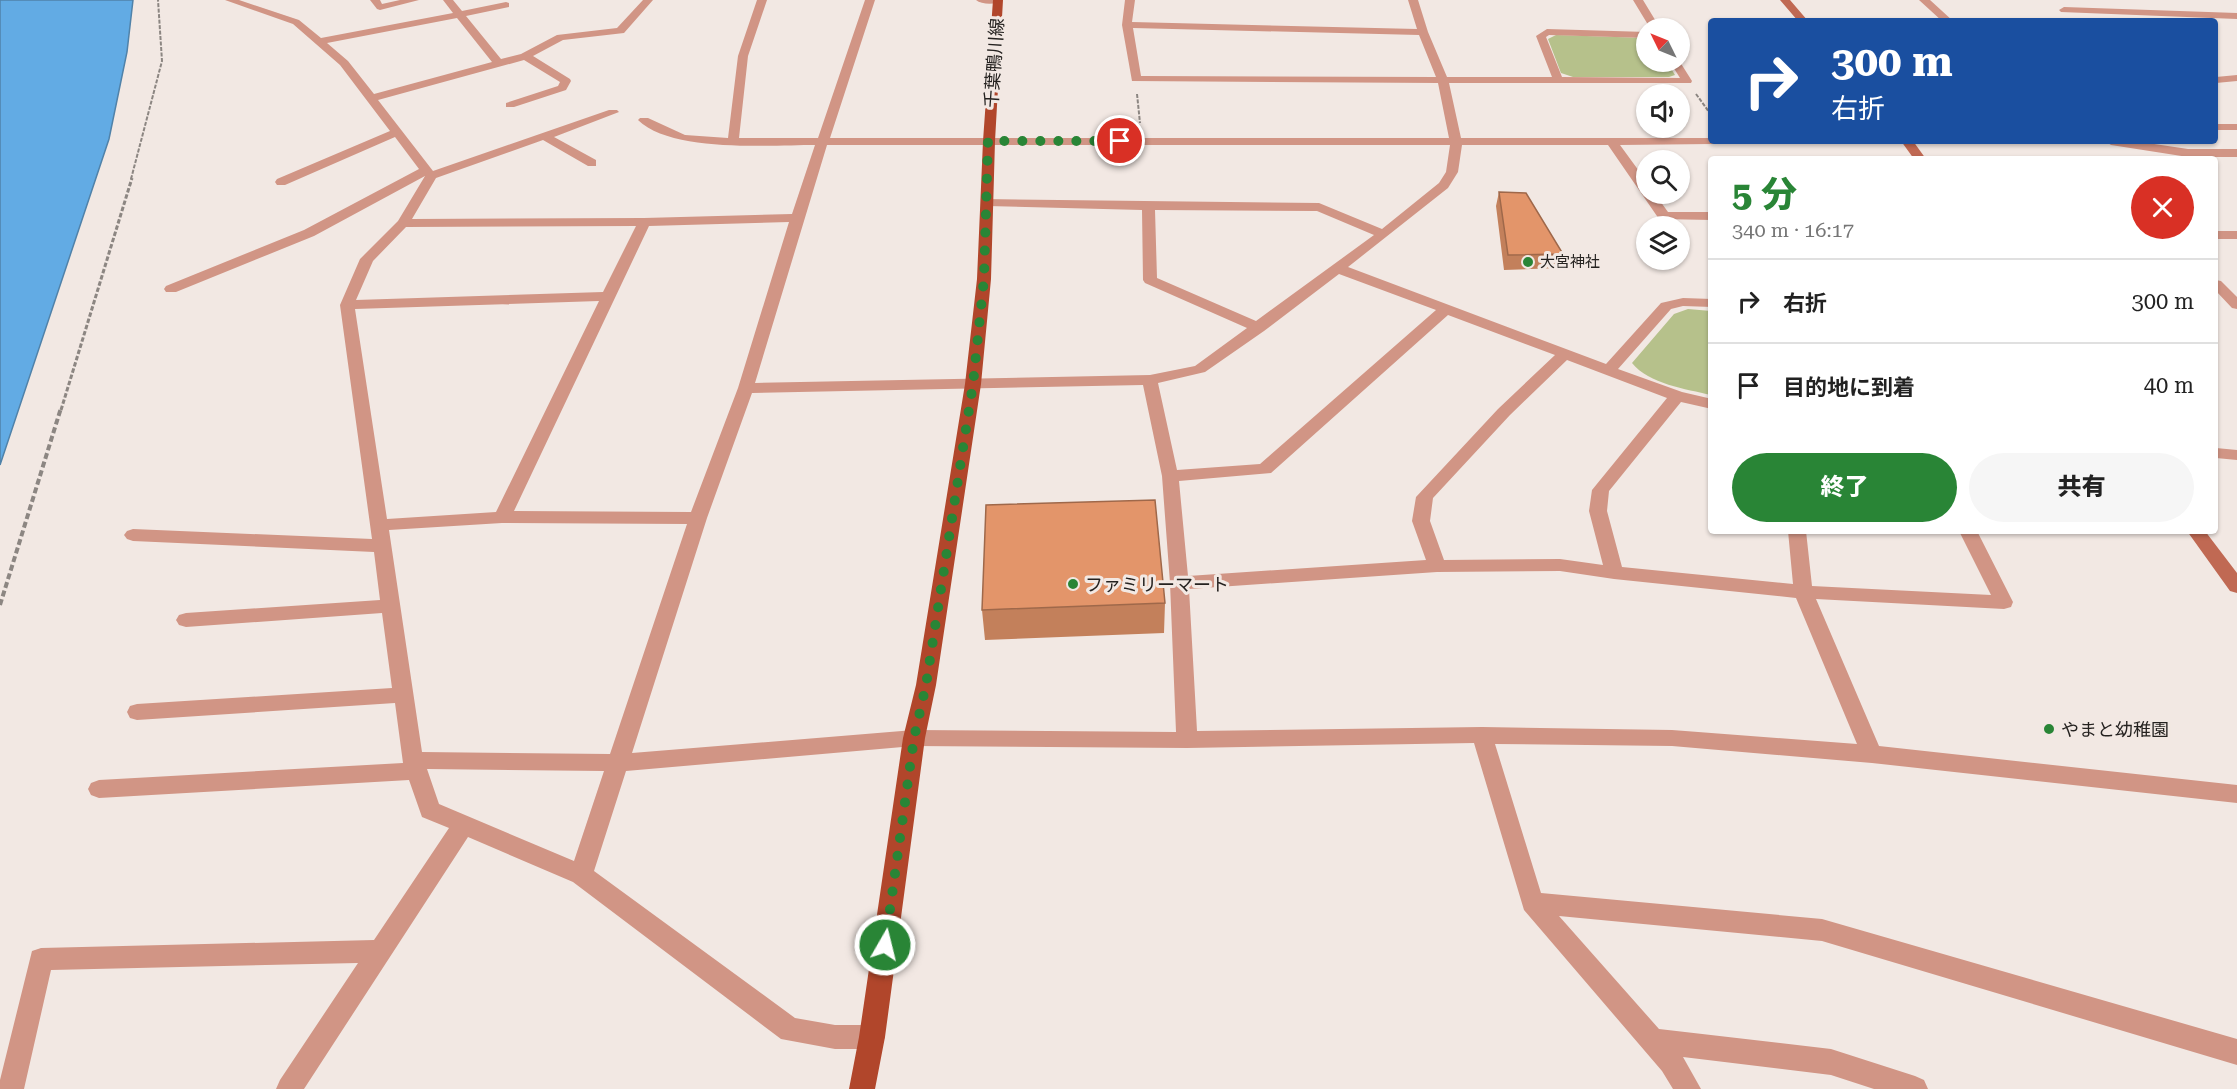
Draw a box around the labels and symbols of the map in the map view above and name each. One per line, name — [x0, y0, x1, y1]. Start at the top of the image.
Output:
street label: 千葉鴨川線 — [980, 17, 1008, 109]
north arrow — [1636, 18, 1690, 72]
pin — [1094, 115, 1145, 166]
place label: 大宮神社 — [1540, 253, 1600, 271]
marker: 大宮神社 — [1521, 255, 1535, 269]
place label: ファミリーマート — [1085, 574, 1229, 595]
marker: ファミリーマート — [1066, 577, 1080, 591]
place label: やまと幼稚園 — [2061, 719, 2169, 740]
marker: やまと幼稚園 — [2042, 722, 2056, 736]
position arrow — [853, 913, 917, 977]

